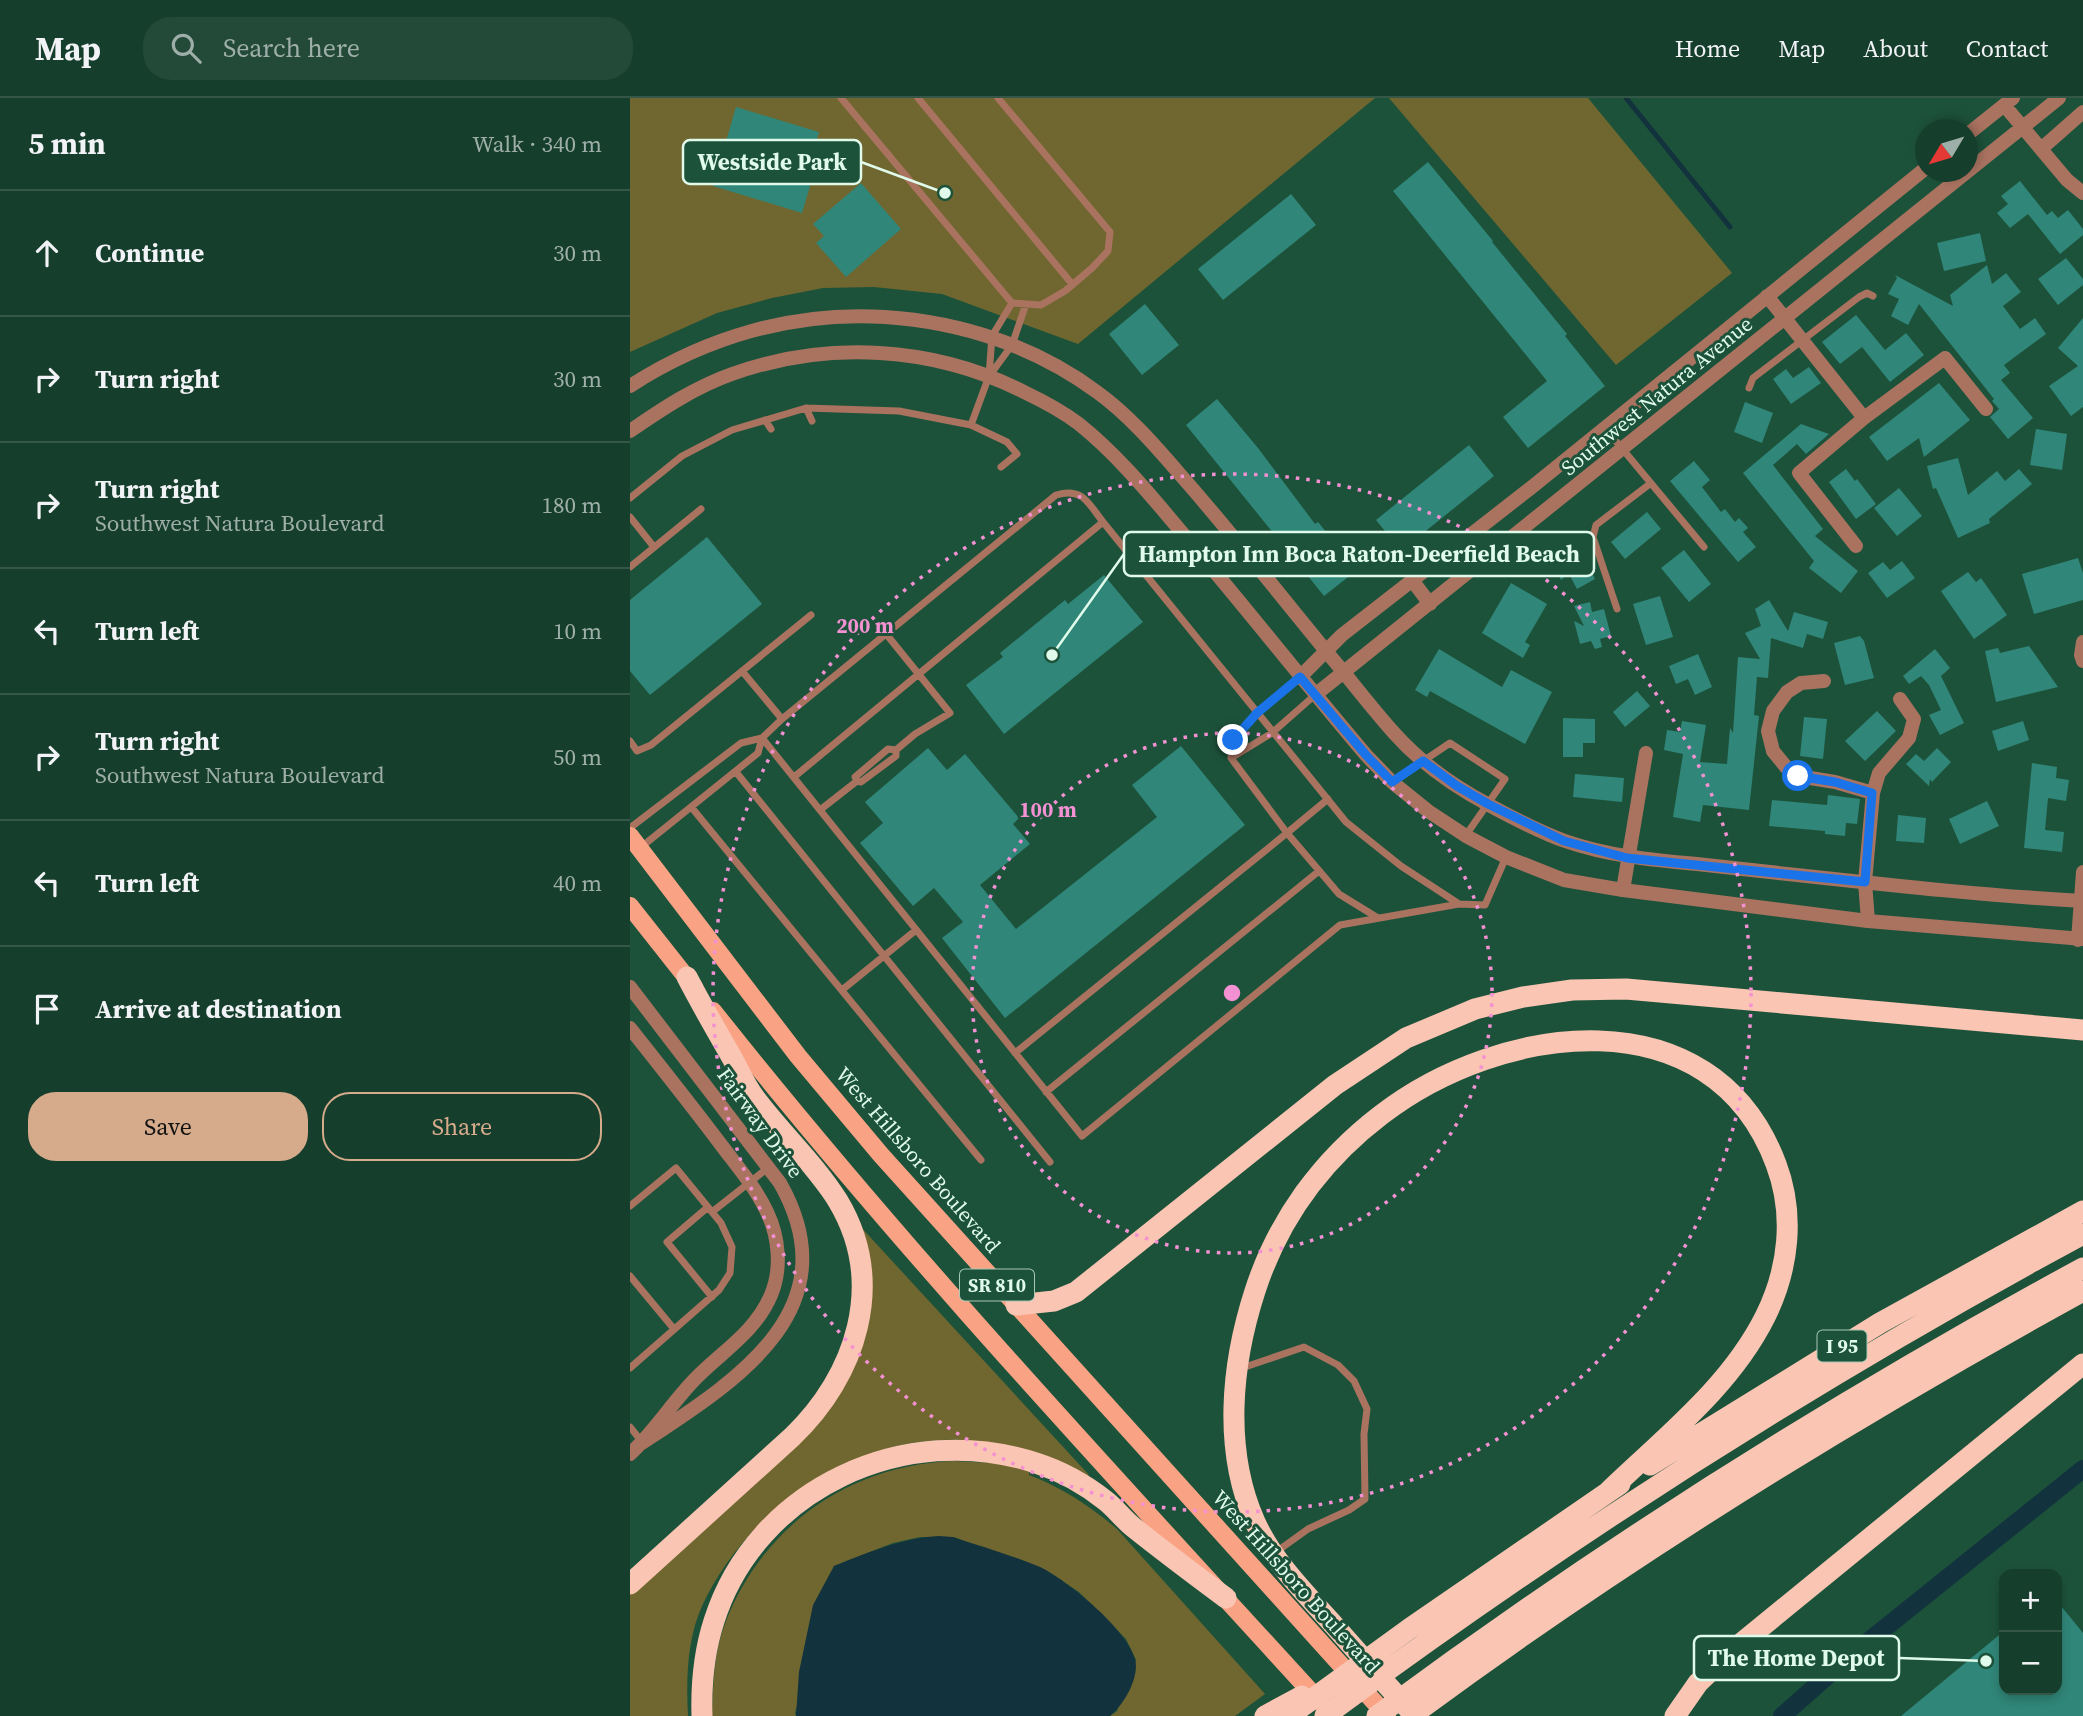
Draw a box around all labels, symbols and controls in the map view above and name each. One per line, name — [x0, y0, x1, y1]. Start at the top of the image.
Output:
search box — [143, 17, 633, 80]
text: Map — [35, 26, 101, 71]
icon: search — [167, 29, 205, 67]
text: Search here — [223, 30, 360, 66]
text: Home — [1675, 32, 1740, 65]
text: Map — [1778, 32, 1825, 65]
text: About — [1863, 32, 1928, 65]
text: Contact — [1966, 32, 2048, 65]
north arrow — [1915, 119, 1978, 182]
text: 5 min — [28, 123, 106, 164]
text: Walk · 340 m — [472, 128, 602, 160]
callout: Westside Park — [683, 140, 861, 184]
text: Westside Park — [697, 146, 847, 178]
icon: ahead — [28, 234, 66, 272]
text: Continue — [95, 235, 204, 271]
text: 30 m — [553, 237, 602, 269]
street label: Southwest Natura Avenue — [1555, 309, 1758, 482]
icon: right — [28, 360, 66, 398]
text: Turn right — [95, 361, 219, 397]
text: 30 m — [553, 363, 602, 395]
text: Turn right — [95, 471, 219, 507]
icon: right — [28, 486, 66, 524]
text: 180 m — [541, 489, 602, 521]
text: Southwest Natura Boulevard — [95, 507, 385, 539]
callout: Hampton Inn Boca Raton-Deerfield Beach — [1124, 532, 1594, 576]
text: Hampton Inn Boca Raton-Deerfield Beach — [1138, 538, 1580, 570]
text: 200 m — [836, 611, 894, 640]
icon: left — [28, 612, 66, 650]
text: Turn left — [95, 613, 199, 649]
text: 10 m — [553, 615, 602, 647]
text: Turn right — [95, 723, 219, 759]
route end — [1217, 724, 1248, 755]
icon: right — [28, 738, 66, 776]
text: 50 m — [553, 741, 602, 773]
text: Southwest Natura Boulevard — [95, 759, 385, 791]
route start — [1782, 760, 1813, 791]
text: 100 m — [1019, 795, 1077, 824]
icon: left — [28, 864, 66, 902]
text: Turn left — [95, 865, 199, 901]
text: 40 m — [553, 867, 602, 899]
centre of rings — [1220, 981, 1244, 1005]
icon: arrive — [28, 990, 66, 1028]
text: Arrive at destination — [95, 991, 342, 1027]
street label: West Hillsboro Boulevard — [829, 1060, 1008, 1259]
street label: Fairway Drive — [711, 1062, 810, 1184]
button: Save — [28, 1092, 308, 1161]
button: Share — [322, 1092, 602, 1161]
road number: SR 810 — [960, 1270, 1034, 1301]
road number: I 95 — [1818, 1330, 1866, 1362]
street label: West Hillsboro Boulevard — [1206, 1483, 1387, 1680]
map controls — [1999, 1569, 2062, 1695]
button: + — [1999, 1569, 2062, 1632]
button: − — [1999, 1632, 2062, 1695]
callout: The Home Depot — [1694, 1636, 1899, 1680]
text: The Home Depot — [1708, 1642, 1885, 1674]

